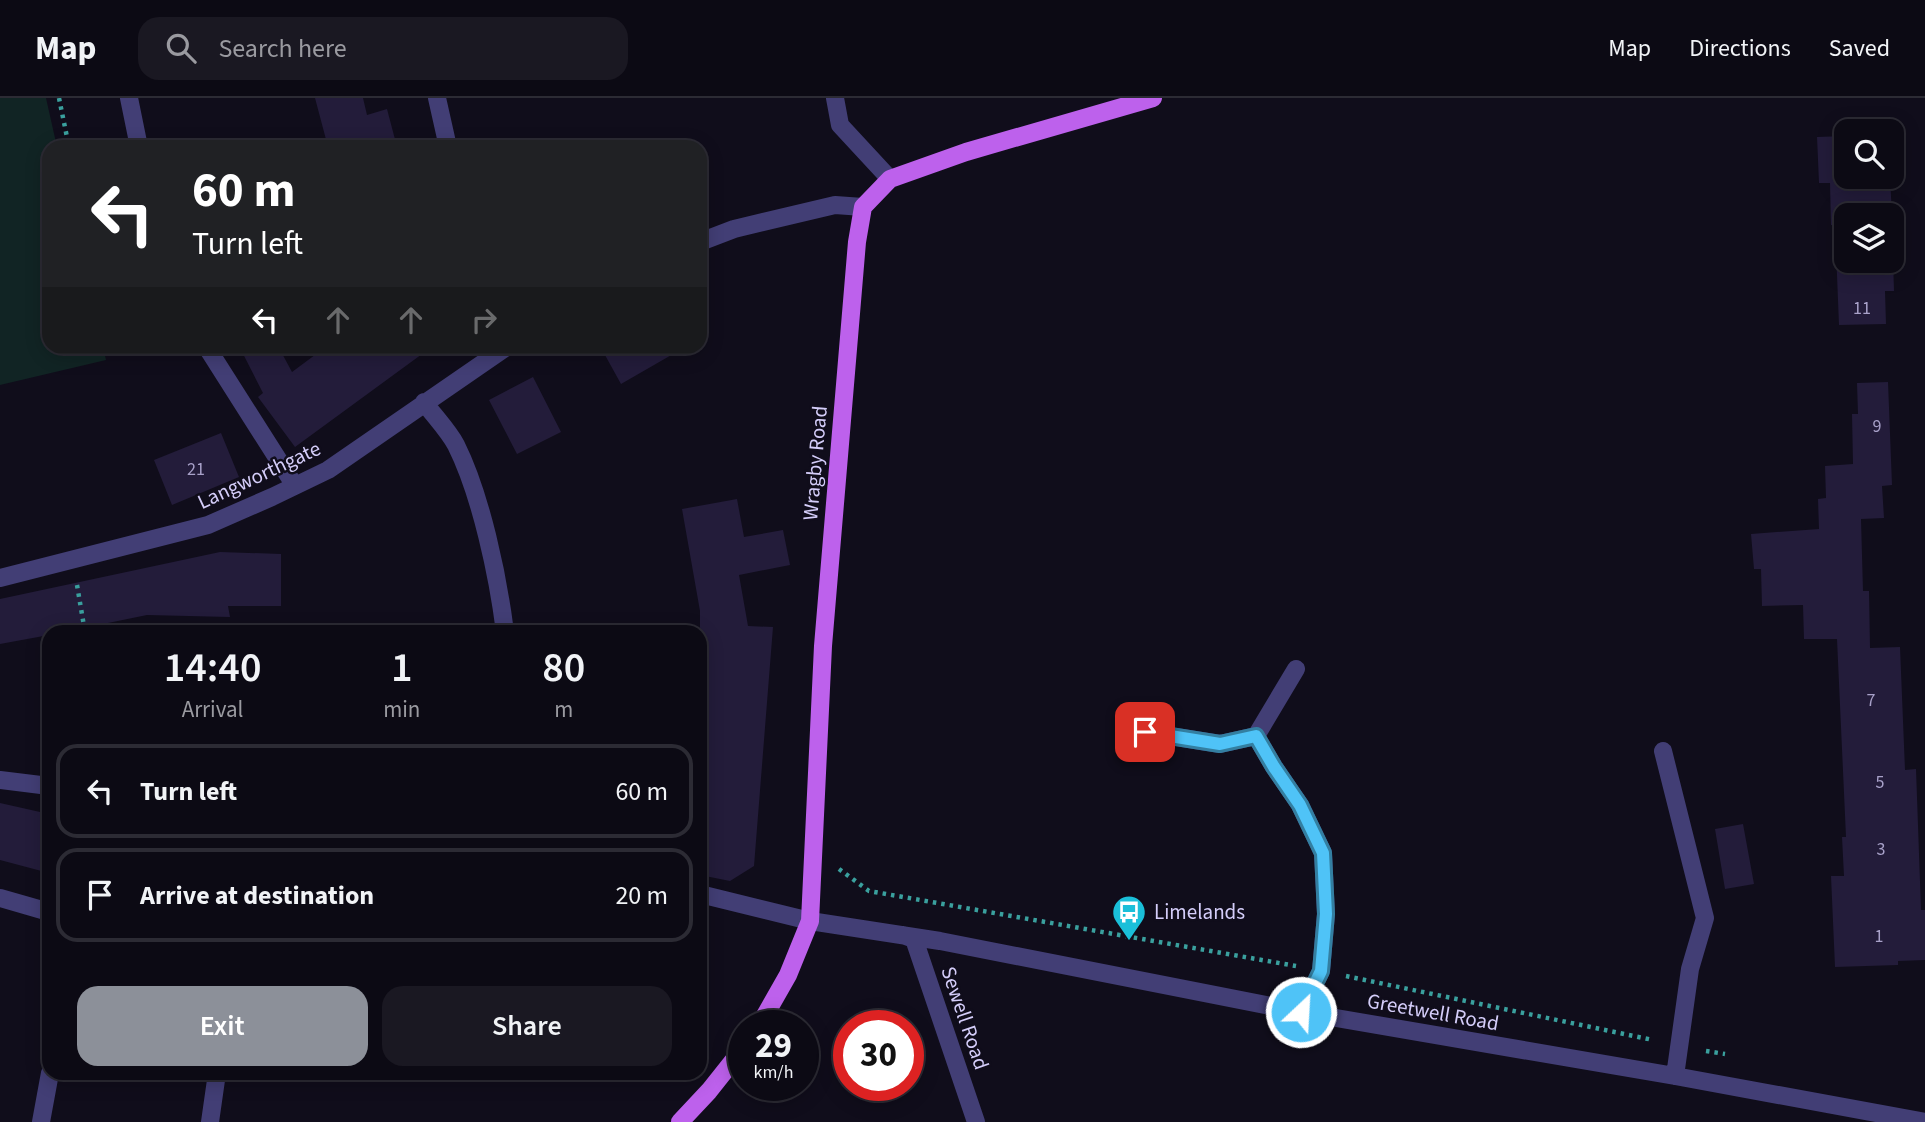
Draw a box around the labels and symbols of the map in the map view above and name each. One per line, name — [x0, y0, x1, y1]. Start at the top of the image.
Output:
house number: 11 — [1853, 296, 1871, 321]
street label: Wragby Road — [795, 404, 835, 522]
house number: 9 — [1873, 414, 1882, 439]
street label: Langworthgate — [192, 433, 326, 517]
house number: 21 — [187, 457, 205, 482]
house number: 7 — [1867, 688, 1876, 713]
pin — [1115, 702, 1175, 762]
house number: 5 — [1876, 770, 1885, 795]
house number: 3 — [1877, 837, 1886, 862]
bus stop icon: Limelands — [1110, 893, 1148, 942]
place label: Limelands — [1154, 897, 1245, 927]
house number: 1 — [1875, 924, 1883, 949]
street label: Sewell Road — [933, 962, 997, 1074]
position arrow — [1264, 975, 1338, 1049]
street label: Greetwell Road — [1365, 986, 1501, 1038]
speed limit sign: 30 — [833, 1010, 924, 1101]

